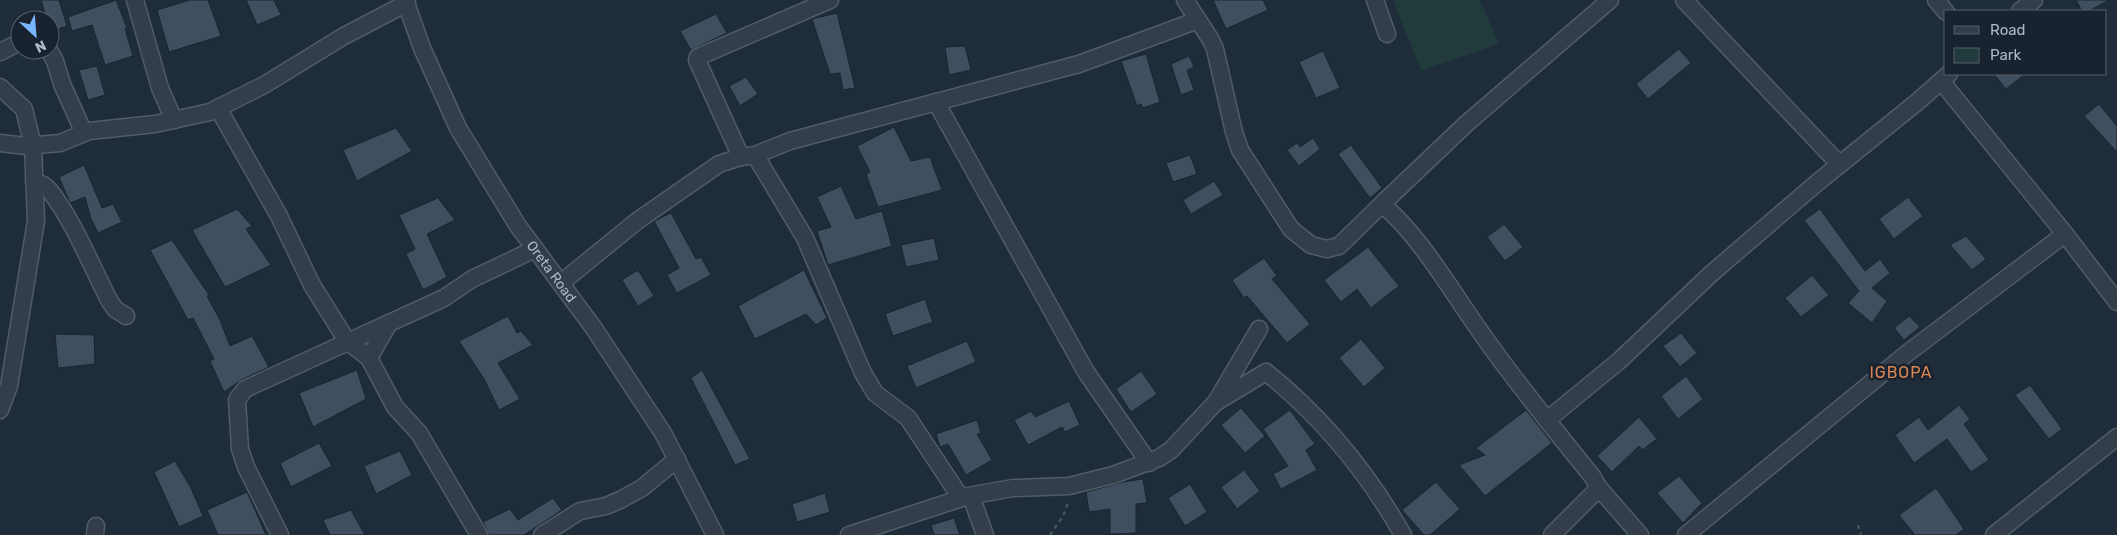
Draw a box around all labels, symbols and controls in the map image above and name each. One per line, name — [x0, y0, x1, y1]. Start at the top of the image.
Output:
north arrow — [10, 10, 60, 60]
legend — [1944, 10, 2107, 75]
text: Road — [1990, 21, 2026, 39]
text: N — [32, 36, 49, 56]
text: Park — [1990, 46, 2021, 64]
street label: Oreta Road — [523, 237, 580, 305]
district label: IGBOPA — [1869, 363, 1933, 382]

